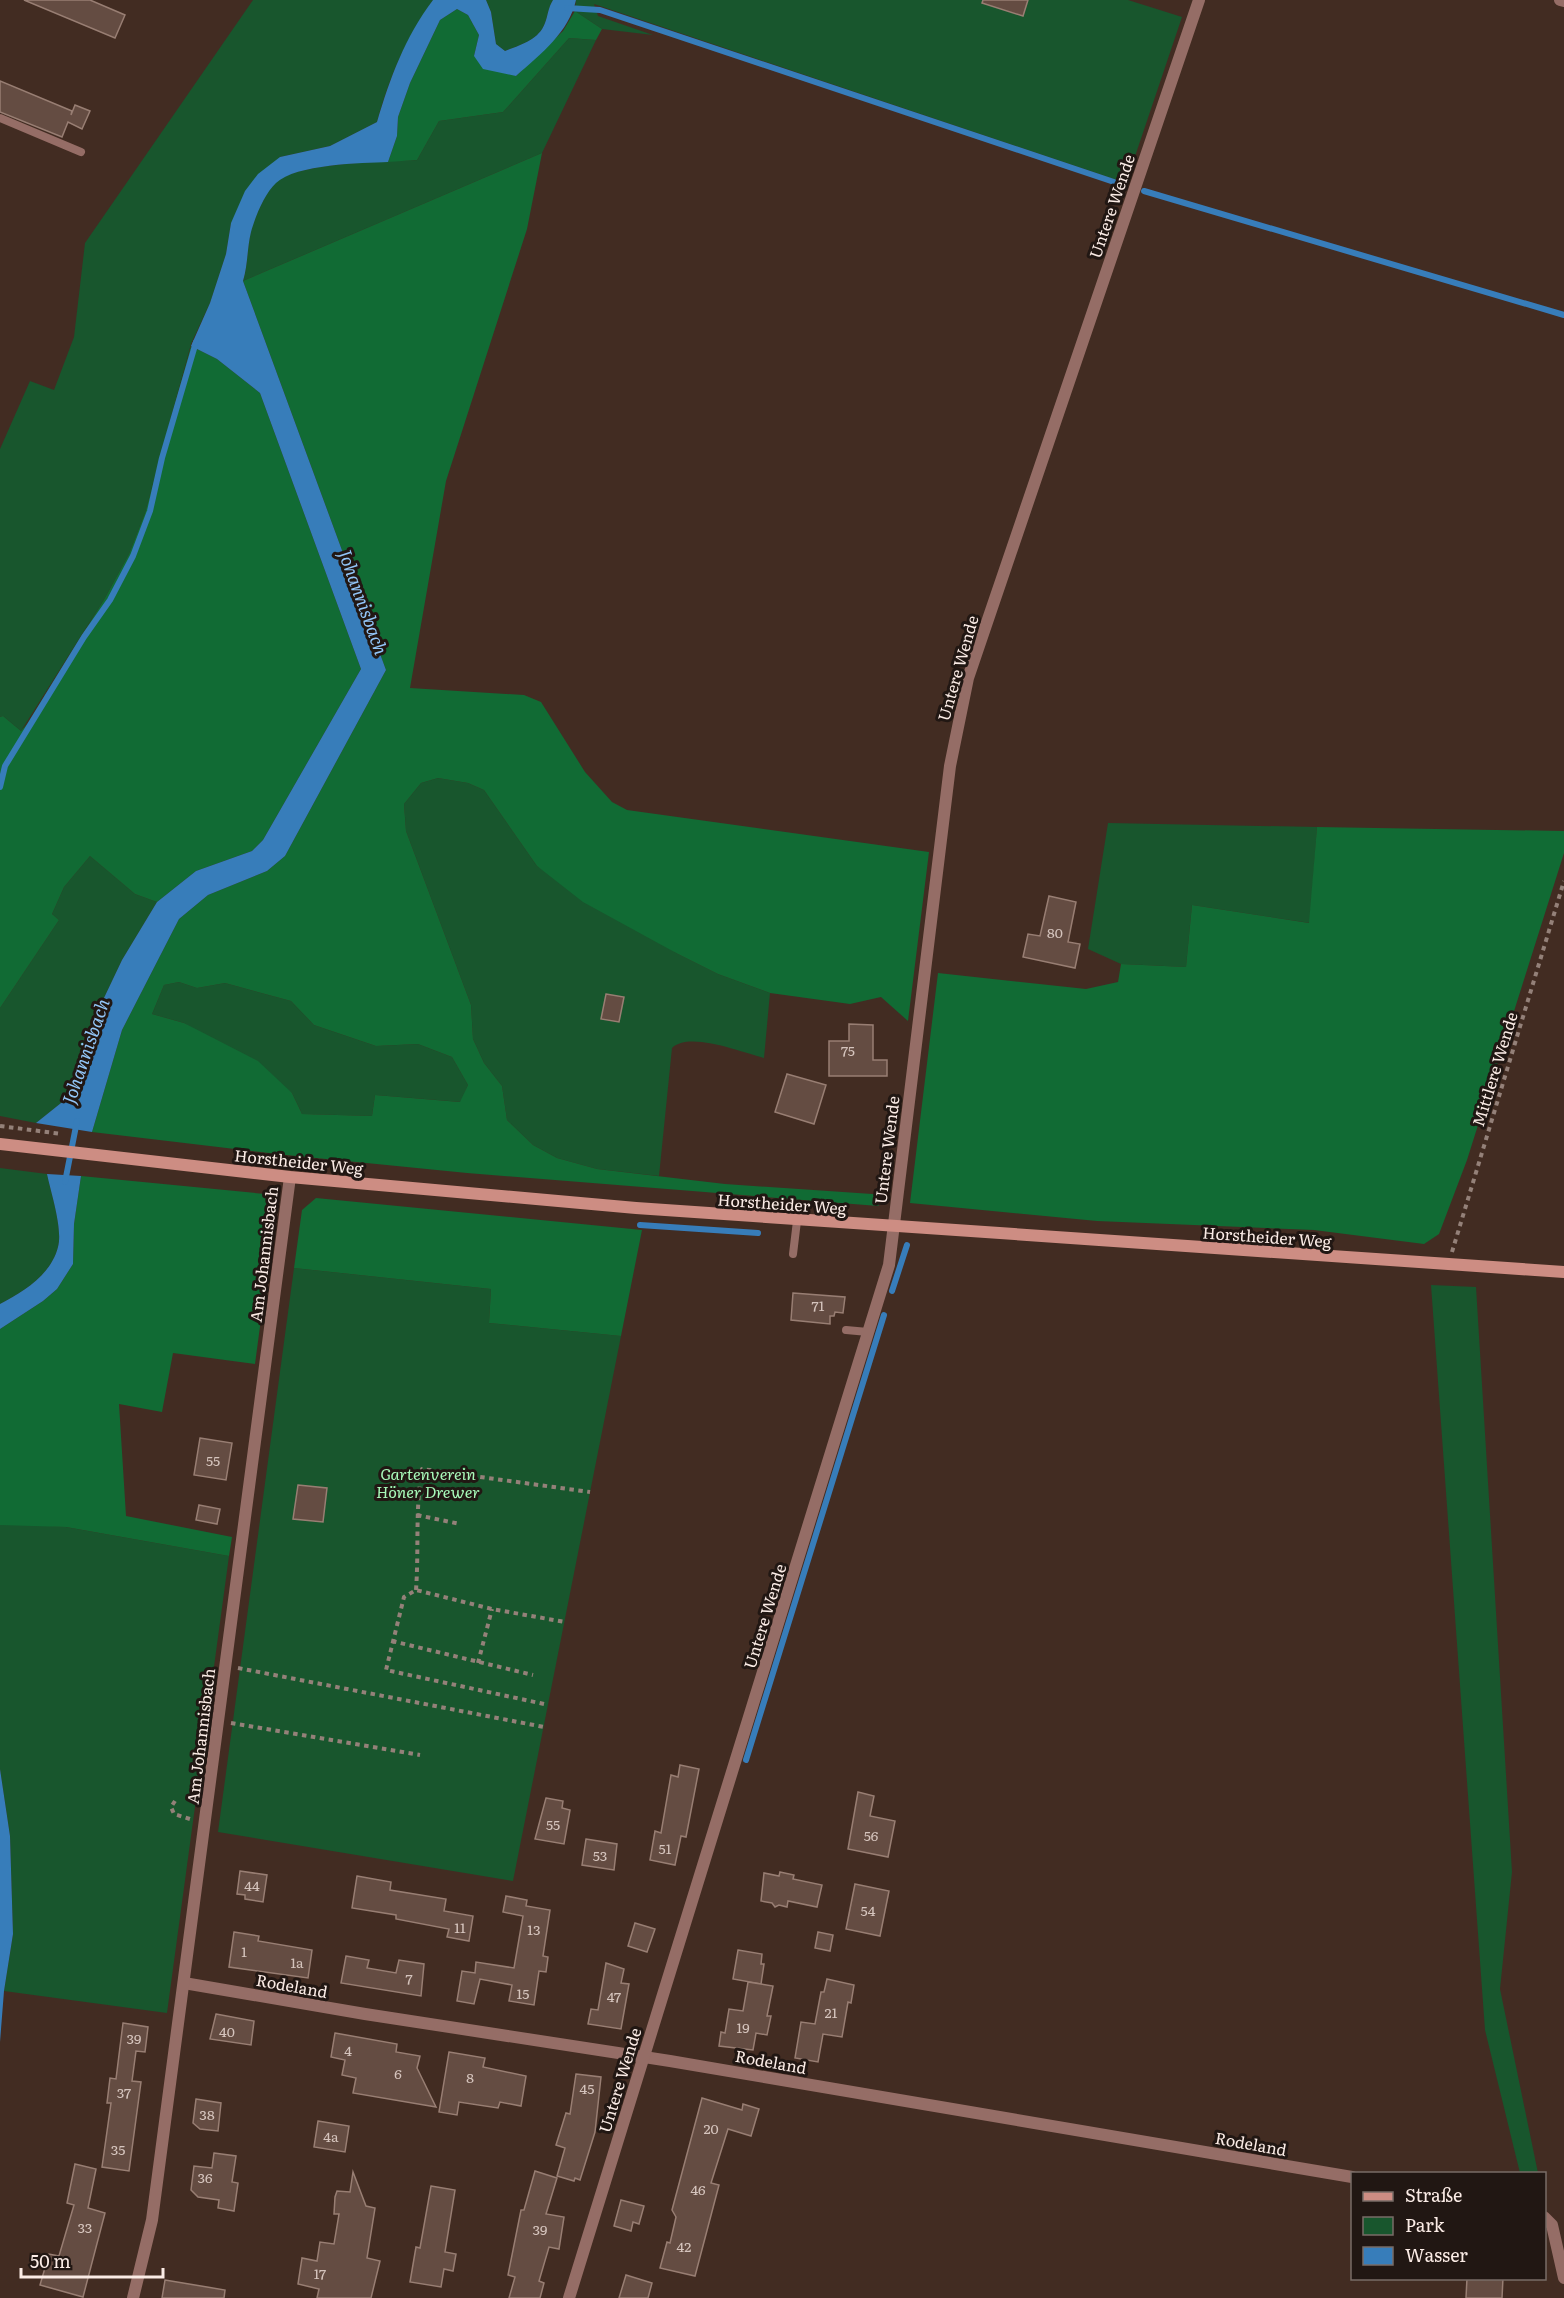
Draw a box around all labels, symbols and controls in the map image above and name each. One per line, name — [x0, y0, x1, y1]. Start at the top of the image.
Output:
street label: Untere Wende — [1082, 151, 1140, 261]
water label: Johannisbach — [333, 546, 396, 659]
street label: Untere Wende — [930, 612, 984, 724]
house number: 80 — [1047, 922, 1063, 942]
water label: Johannisbach — [54, 994, 116, 1107]
street label: Mittlere Wende — [1465, 1009, 1523, 1129]
house number: 75 — [841, 1040, 855, 1060]
street label: Untere Wende — [867, 1095, 905, 1205]
street label: Horstheider Weg — [233, 1142, 365, 1180]
street label: Am Johannisbach — [243, 1184, 283, 1323]
street label: Horstheider Weg — [717, 1187, 848, 1219]
street label: Horstheider Weg — [1202, 1220, 1333, 1252]
house number: 71 — [812, 1295, 825, 1315]
house number: 55 — [206, 1450, 220, 1470]
park label: Gartenverein Höner Drewer — [376, 1461, 480, 1503]
street label: Untere Wende — [737, 1560, 791, 1672]
street label: Am Johannisbach — [180, 1666, 220, 1805]
house number: 55 — [546, 1814, 560, 1834]
house number: 56 — [864, 1825, 879, 1845]
house number: 51 — [659, 1838, 672, 1858]
house number: 53 — [593, 1845, 607, 1865]
house number: 44 — [244, 1875, 260, 1895]
house number: 54 — [861, 1900, 876, 1920]
house number: 11 — [454, 1917, 466, 1937]
house number: 13 — [527, 1919, 541, 1939]
house number: 1 — [241, 1941, 247, 1961]
house number: 1a — [290, 1952, 304, 1972]
street label: Rodeland — [254, 1967, 330, 2003]
house number: 7 — [405, 1968, 413, 1988]
house number: 15 — [517, 1983, 529, 2003]
house number: 47 — [607, 1986, 621, 2006]
house number: 21 — [825, 2002, 838, 2022]
house number: 19 — [736, 2017, 750, 2037]
house number: 40 — [219, 2021, 235, 2041]
street label: Untere Wende — [592, 2024, 646, 2136]
house number: 39 — [127, 2028, 141, 2048]
house number: 4 — [344, 2040, 352, 2060]
street label: Rodeland — [733, 2043, 809, 2079]
house number: 6 — [394, 2063, 402, 2083]
house number: 8 — [466, 2067, 474, 2087]
house number: 45 — [580, 2078, 594, 2098]
house number: 37 — [117, 2082, 131, 2102]
house number: 38 — [199, 2104, 215, 2124]
house number: 20 — [703, 2118, 719, 2138]
street label: Rodeland — [1213, 2125, 1289, 2161]
house number: 4a — [323, 2126, 339, 2146]
house number: 35 — [111, 2139, 125, 2159]
house number: 36 — [197, 2167, 213, 2187]
legend — [1351, 2172, 1546, 2280]
house number: 46 — [690, 2179, 706, 2199]
text: Straße — [1405, 2181, 1462, 2208]
text: Park — [1405, 2211, 1446, 2238]
house number: 33 — [78, 2217, 92, 2237]
house number: 39 — [533, 2219, 547, 2239]
house number: 42 — [677, 2236, 691, 2256]
scale bar — [21, 2241, 164, 2279]
text: Wasser — [1405, 2241, 1468, 2268]
text: 50 m — [30, 2247, 71, 2274]
house number: 17 — [314, 2263, 326, 2283]

